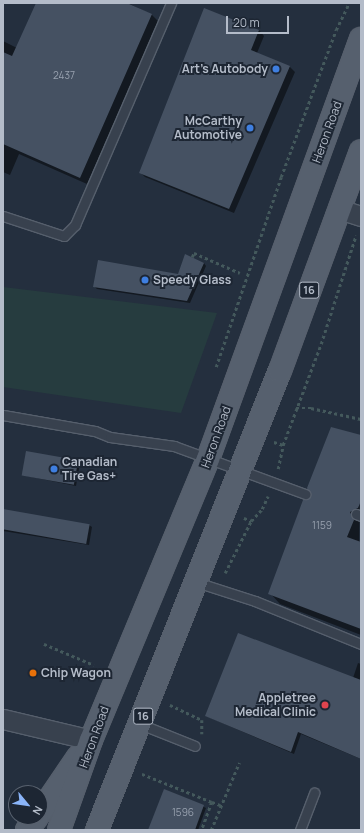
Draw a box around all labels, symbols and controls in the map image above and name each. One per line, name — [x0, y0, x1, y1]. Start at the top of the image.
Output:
scale bar — [228, 8, 291, 34]
text: 20 m — [233, 14, 260, 31]
place label: Art's Autobody — [182, 62, 268, 76]
marker: Art's Autobody — [271, 64, 281, 74]
house number: 2437 — [53, 70, 75, 82]
street label: Heron Road — [309, 99, 345, 165]
place label: McCarthy Automotive — [174, 114, 242, 142]
marker: McCarthy Automotive — [245, 123, 255, 133]
place label: Speedy Glass — [153, 273, 231, 287]
marker: Speedy Glass — [140, 275, 150, 285]
road number: 16 — [299, 281, 319, 299]
street label: Heron Road — [198, 404, 234, 470]
place label: Canadian Tire Gas+ — [62, 455, 117, 483]
marker: Canadian Tire Gas+ — [49, 464, 59, 474]
house number: 1159 — [312, 520, 332, 532]
place label: Chip Wagon — [41, 666, 111, 680]
marker: Chip Wagon — [28, 668, 38, 678]
place label: Appletree Medical Clinic — [235, 691, 316, 719]
marker: Appletree Medical Clinic — [319, 699, 331, 711]
street label: Heron Road — [76, 704, 112, 770]
road number: 16 — [133, 707, 153, 725]
north arrow — [8, 785, 48, 825]
text: N — [30, 803, 47, 818]
house number: 1596 — [172, 807, 194, 819]

